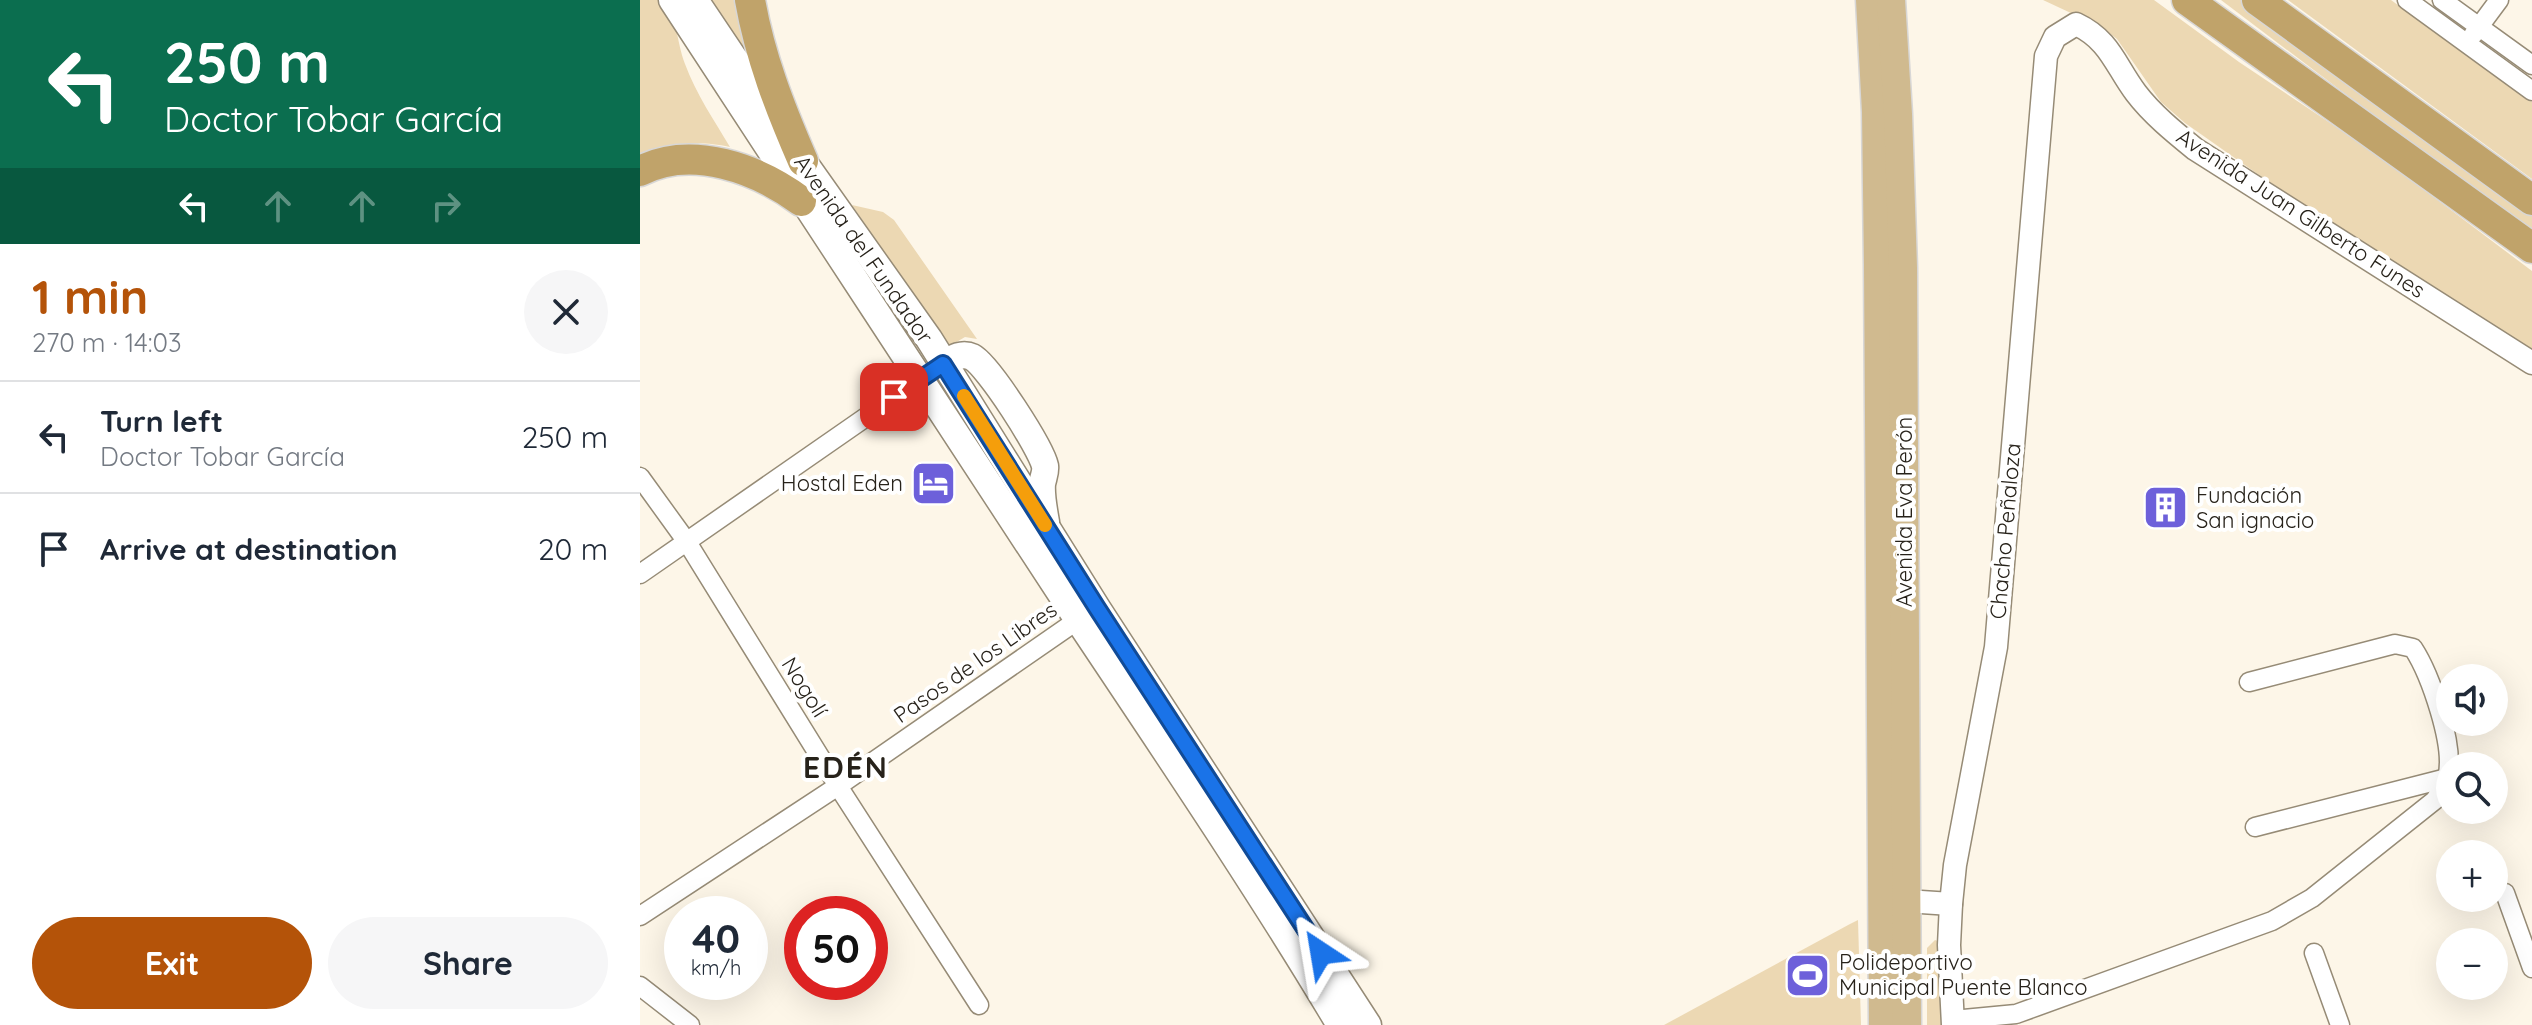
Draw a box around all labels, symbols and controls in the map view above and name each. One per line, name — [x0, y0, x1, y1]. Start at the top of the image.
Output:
text: 250 m — [164, 27, 330, 97]
icon: left — [32, 32, 136, 136]
text: Doctor Tobar García — [164, 96, 503, 141]
street label: Avenida Juan Gilberto Funes — [2171, 122, 2431, 304]
street label: Avenida del Fundador — [788, 149, 940, 349]
icon: left — [172, 184, 216, 228]
icon: ahead — [256, 184, 300, 228]
icon: ahead — [340, 184, 384, 228]
icon: right — [424, 184, 468, 228]
text: 1 min — [32, 266, 148, 326]
button: close — [524, 270, 608, 354]
text: 270 m · 14:03 — [32, 326, 182, 359]
pin — [860, 363, 928, 431]
icon: arrive — [872, 375, 916, 419]
text: Turn left — [100, 402, 223, 440]
icon: left — [32, 415, 76, 459]
street label: Avenida Eva Perón — [1890, 417, 1918, 607]
text: 250 m — [522, 418, 608, 456]
text: Doctor Tobar García — [100, 440, 345, 473]
street label: Chacho Peñaloza — [1983, 442, 2027, 620]
hotel icon: Hostal Eden — [910, 459, 958, 507]
place label: Hostal Eden — [781, 469, 903, 497]
place label: Fundación San ignacio — [2196, 481, 2314, 534]
building icon: Fundación San ignacio — [2141, 484, 2189, 532]
icon: arrive — [32, 527, 76, 571]
text: Arrive at destination — [100, 530, 398, 568]
text: 20 m — [538, 530, 608, 568]
street label: Pasos de los Libres — [888, 595, 1062, 729]
street label: Nogolí — [776, 652, 834, 722]
map controls — [2436, 664, 2508, 1000]
button: sound — [2436, 664, 2508, 736]
district label: EDÉN — [803, 748, 889, 786]
button: search — [2436, 752, 2508, 824]
button: + — [2436, 840, 2508, 912]
speed limit sign: 50 — [784, 896, 888, 1000]
position arrow — [1279, 911, 1363, 995]
text: 40 — [692, 913, 740, 963]
button: Exit — [32, 917, 312, 1009]
button: Share — [328, 917, 608, 1009]
button: − — [2436, 928, 2508, 1000]
place label: Polideportivo Municipal Puente Blanco — [1839, 948, 2087, 1001]
sports icon: Polideportivo Municipal Puente Blanco — [1784, 951, 1832, 999]
text: km/h — [691, 955, 741, 980]

